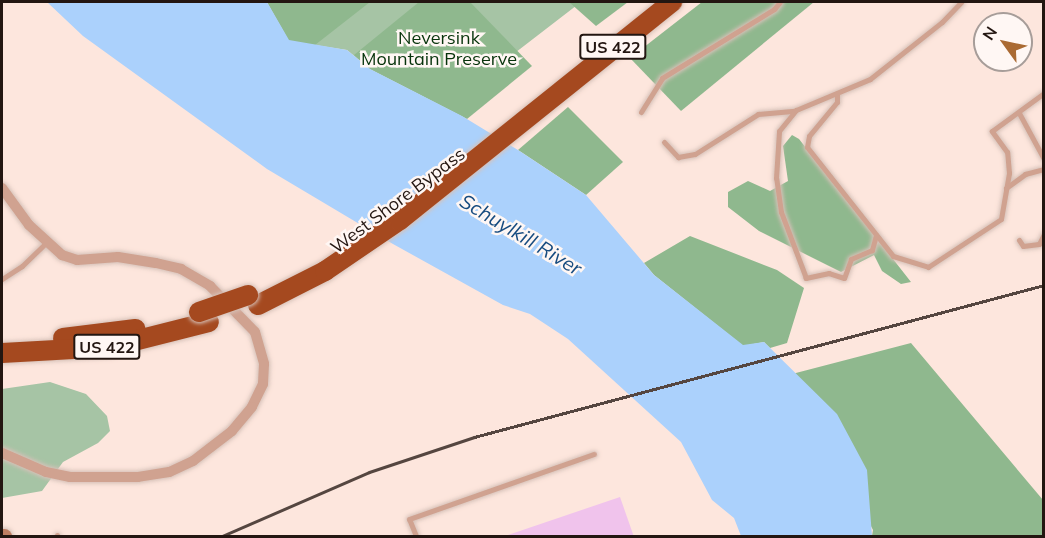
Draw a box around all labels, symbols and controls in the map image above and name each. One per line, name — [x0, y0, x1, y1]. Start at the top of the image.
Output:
north arrow — [973, 12, 1033, 72]
text: N — [978, 23, 1001, 44]
park label: Neversink Mountain Preserve — [361, 28, 517, 70]
road number: US 422 — [578, 34, 648, 60]
street label: West Shore Bypass — [326, 143, 470, 259]
water label: Schuylkill River — [456, 188, 586, 280]
road number: US 422 — [72, 334, 142, 360]

